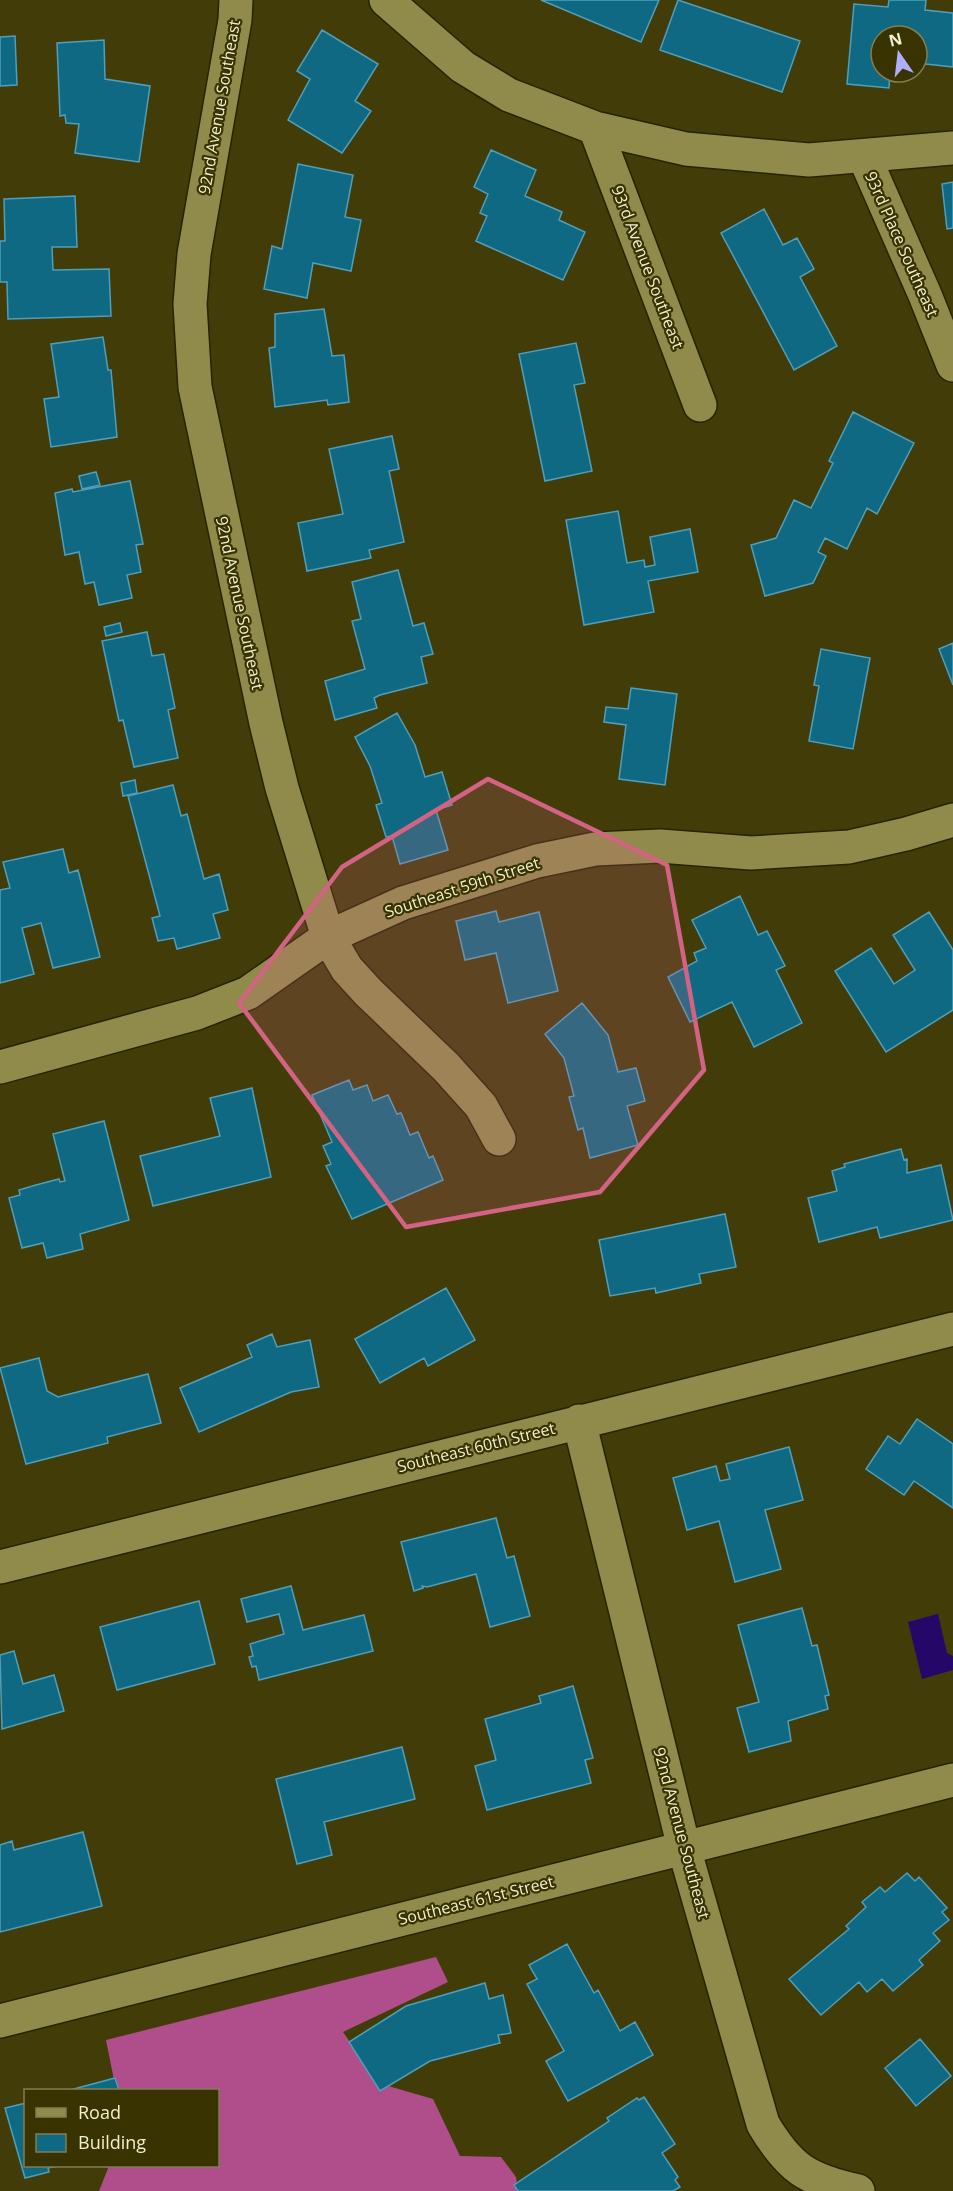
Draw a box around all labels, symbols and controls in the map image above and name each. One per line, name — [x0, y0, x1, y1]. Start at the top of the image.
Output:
street label: 92nd Avenue Southeast — [193, 18, 245, 196]
north arrow — [869, 24, 929, 84]
text: N — [886, 27, 904, 52]
street label: 93rd Place Southeast — [860, 168, 944, 320]
street label: 93rd Avenue Southeast — [607, 182, 689, 352]
street label: 92nd Avenue Southeast — [211, 514, 269, 692]
street label: Southeast 59th Street — [382, 851, 543, 922]
street label: Southeast 60th Street — [395, 1417, 557, 1477]
street label: 92nd Avenue Southeast — [648, 1745, 716, 1922]
street label: Southeast 61st Street — [396, 1870, 556, 1930]
legend — [24, 2089, 219, 2167]
text: Road — [78, 2100, 121, 2124]
text: Building — [78, 2130, 146, 2154]

